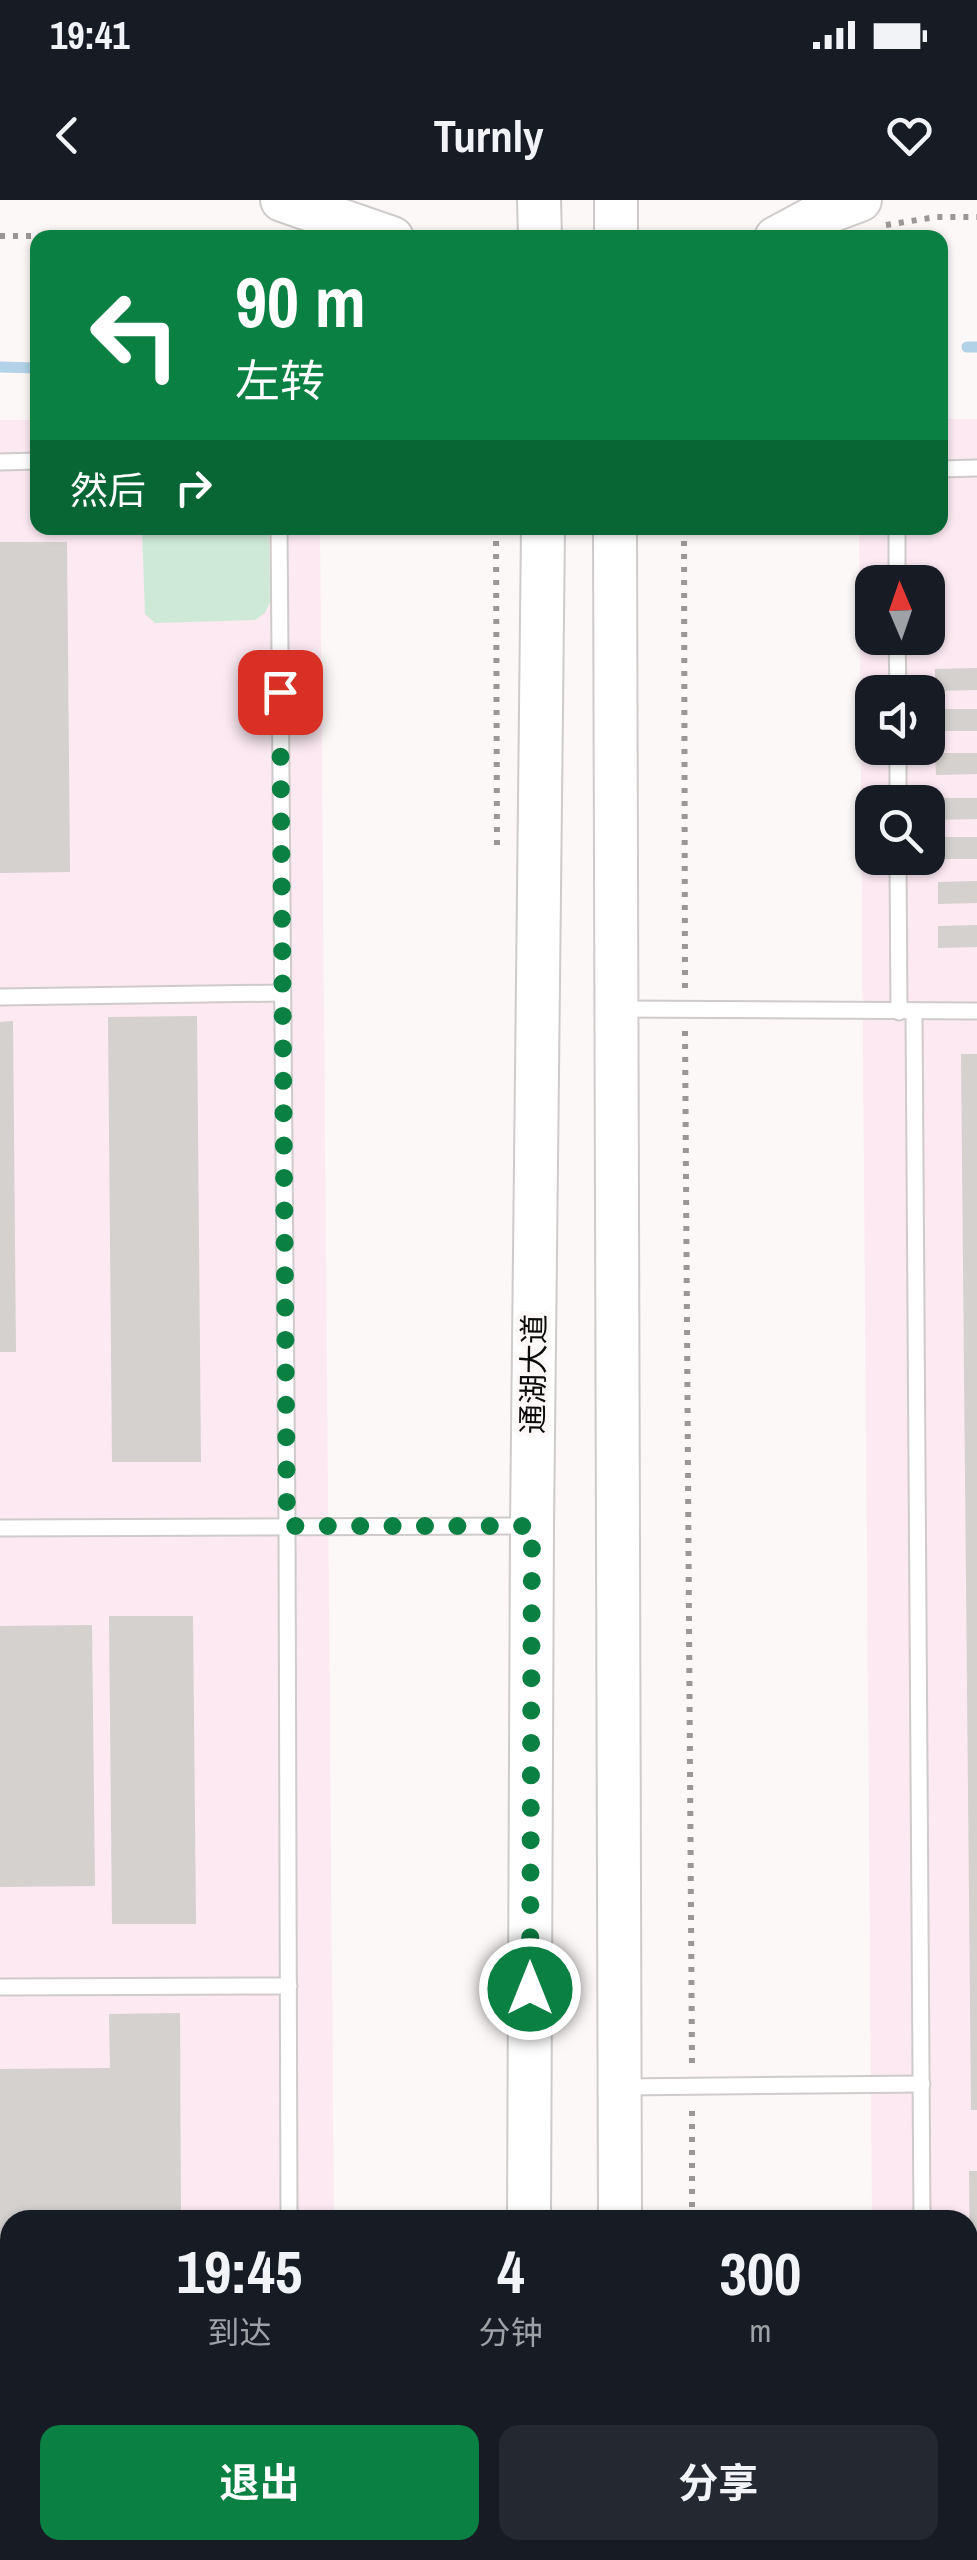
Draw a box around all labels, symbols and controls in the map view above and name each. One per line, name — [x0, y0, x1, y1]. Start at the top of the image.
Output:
text: 19:41 — [50, 10, 130, 61]
text: Turnly — [433, 105, 544, 166]
icon: back — [40, 108, 95, 163]
icon: heart — [882, 108, 937, 163]
text: 90 m — [235, 255, 366, 349]
icon: left — [70, 270, 200, 400]
text: 左转 — [235, 350, 325, 411]
icon: right — [166, 460, 221, 515]
text: 然后 — [70, 465, 146, 516]
north arrow — [855, 565, 945, 655]
map controls — [855, 565, 945, 875]
pin — [238, 650, 323, 735]
icon: arrive — [253, 665, 308, 720]
button: sound — [855, 675, 945, 765]
button: search — [855, 785, 945, 875]
street label: 通湖大道 — [512, 1314, 554, 1434]
position arrow — [478, 1937, 582, 2041]
text: 19:45 — [177, 2231, 302, 2312]
text: 4 — [497, 2231, 525, 2312]
text: 300 — [719, 2233, 801, 2314]
text: m — [750, 2309, 771, 2352]
text: 到达 — [207, 2311, 271, 2354]
text: 分钟 — [479, 2311, 543, 2354]
button: 退出 — [40, 2425, 479, 2540]
button: 分享 — [499, 2425, 938, 2540]

